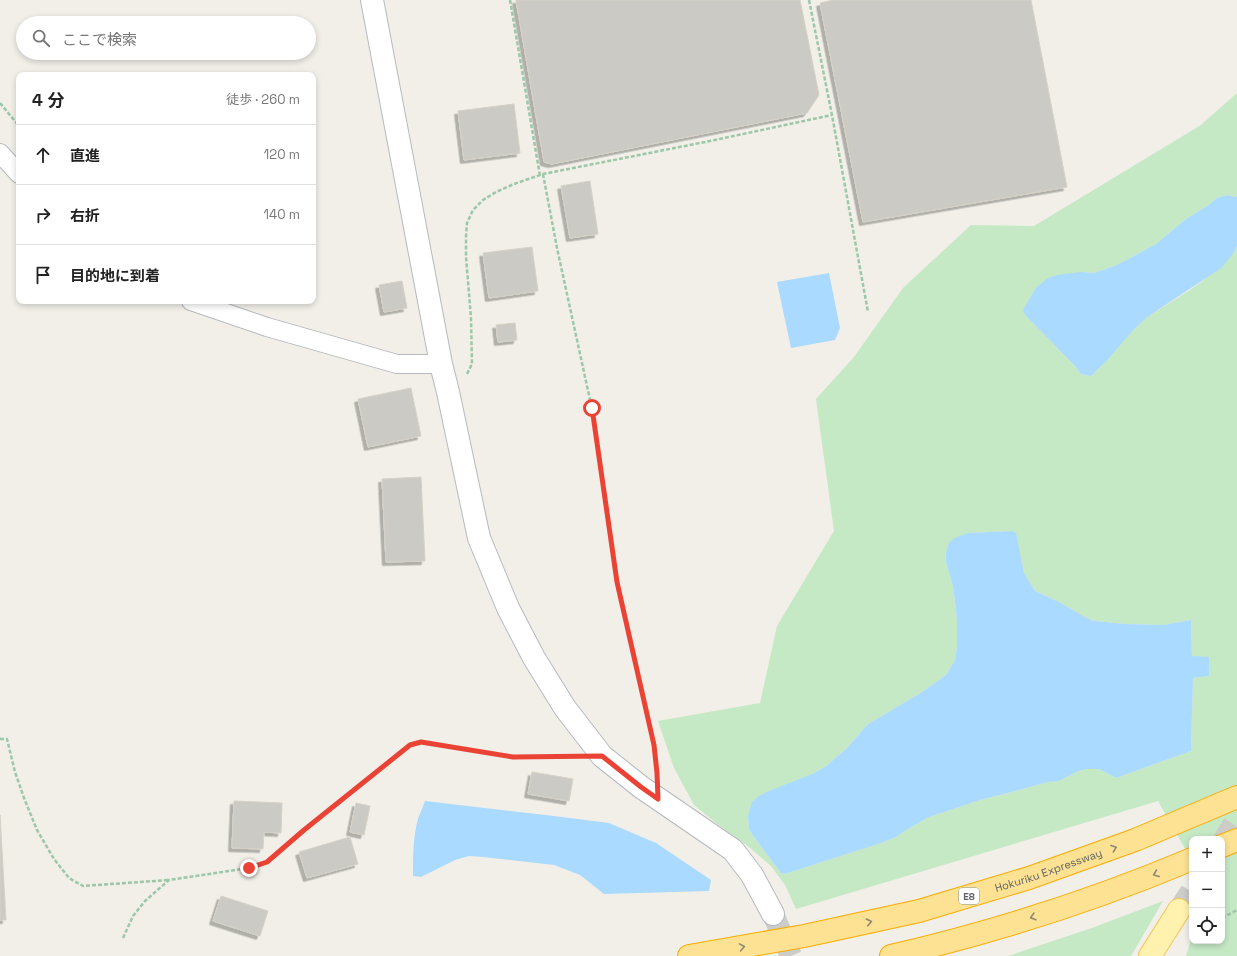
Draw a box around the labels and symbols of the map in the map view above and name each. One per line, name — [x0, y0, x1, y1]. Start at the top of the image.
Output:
route start — [583, 399, 601, 417]
one-way arrow — [1110, 844, 1117, 853]
street label: Hokuriku Expressway — [993, 845, 1104, 895]
route end — [240, 859, 258, 877]
one-way arrow — [1153, 869, 1161, 877]
road number: E8 — [959, 888, 979, 904]
one-way arrow — [1030, 912, 1037, 921]
one-way arrow — [866, 918, 872, 926]
one-way arrow — [738, 943, 745, 952]

